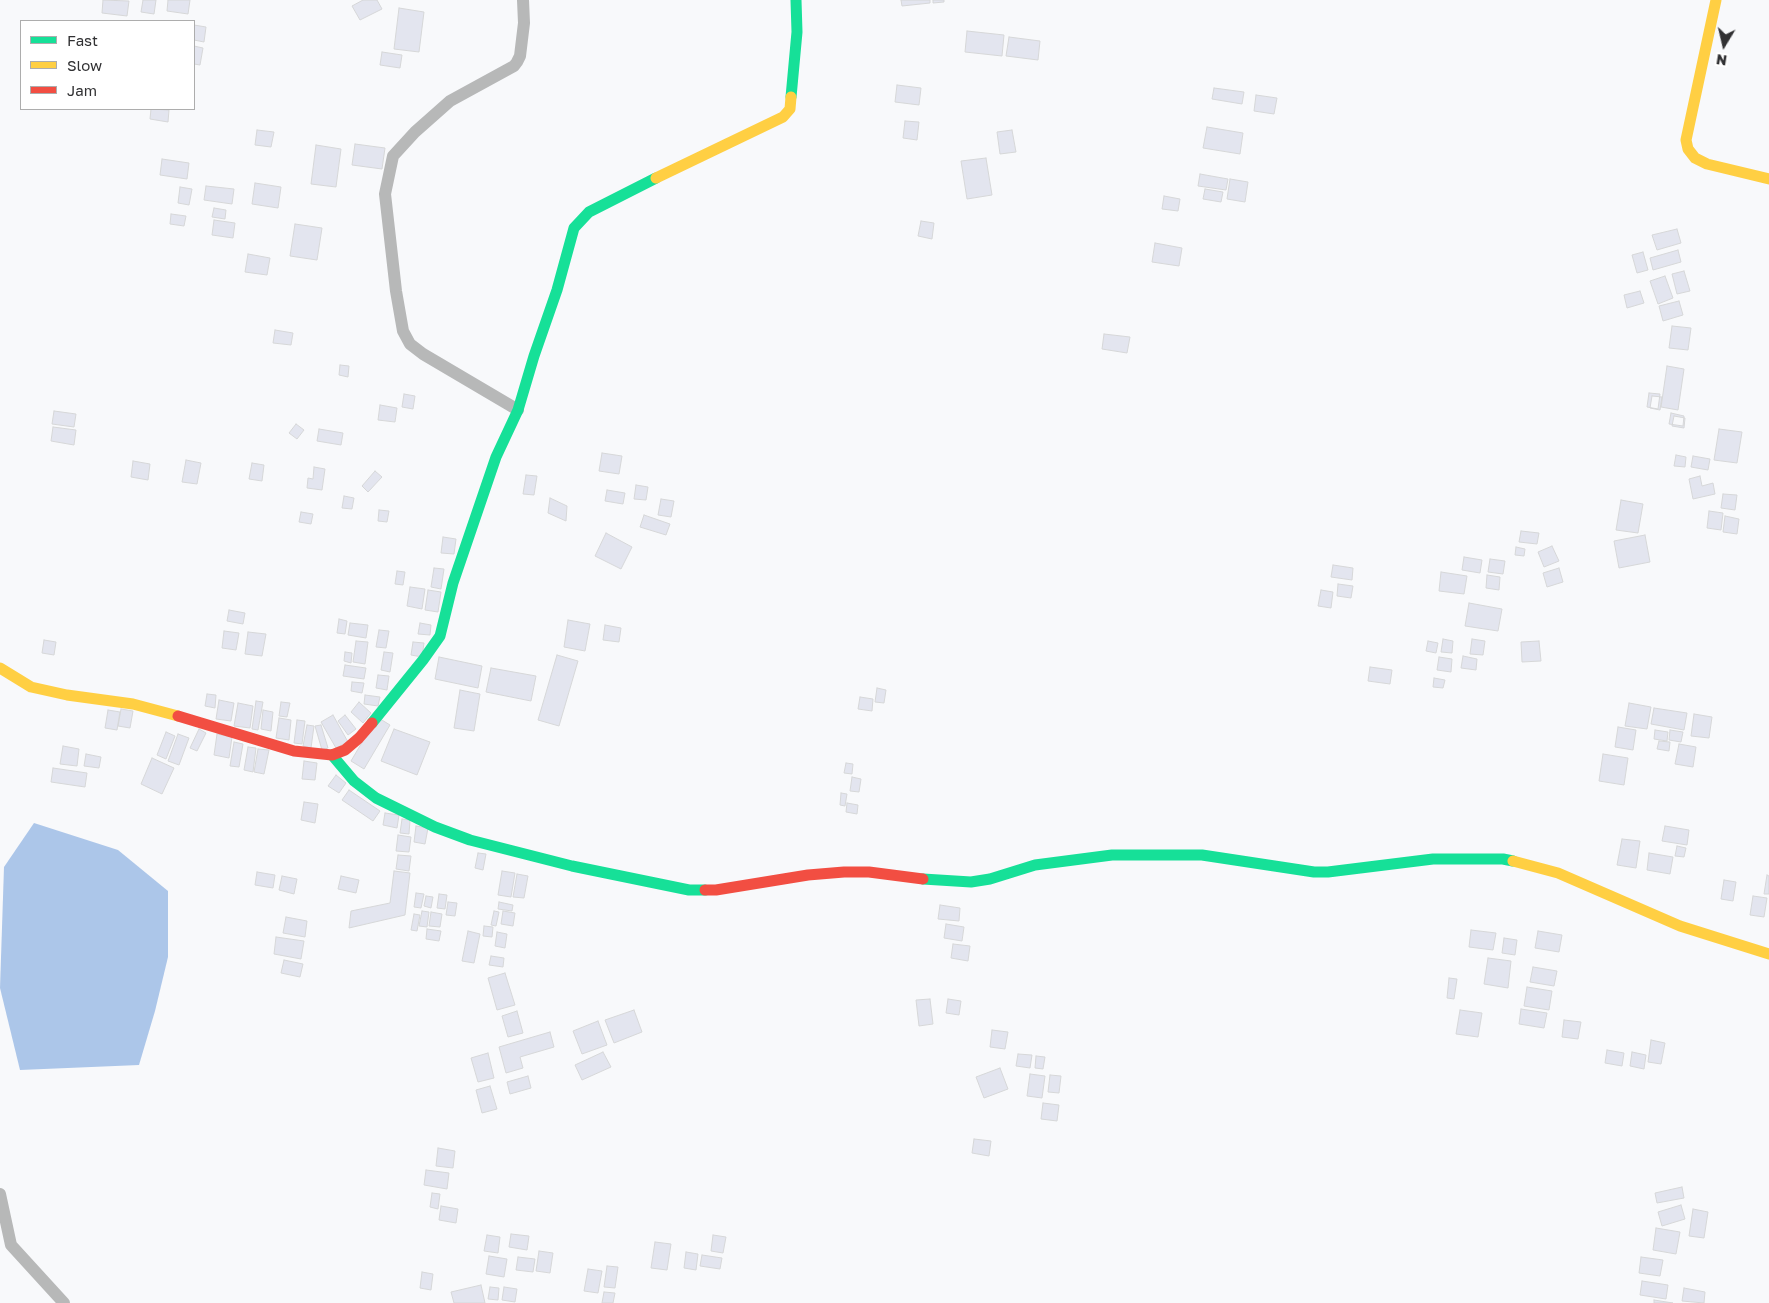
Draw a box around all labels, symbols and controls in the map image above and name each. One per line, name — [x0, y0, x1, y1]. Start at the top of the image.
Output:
legend — [20, 20, 195, 110]
north arrow — [1699, 20, 1749, 70]
text: Fast — [67, 31, 98, 49]
text: N — [1715, 51, 1728, 70]
text: Slow — [67, 56, 102, 74]
text: Jam — [67, 81, 97, 99]

